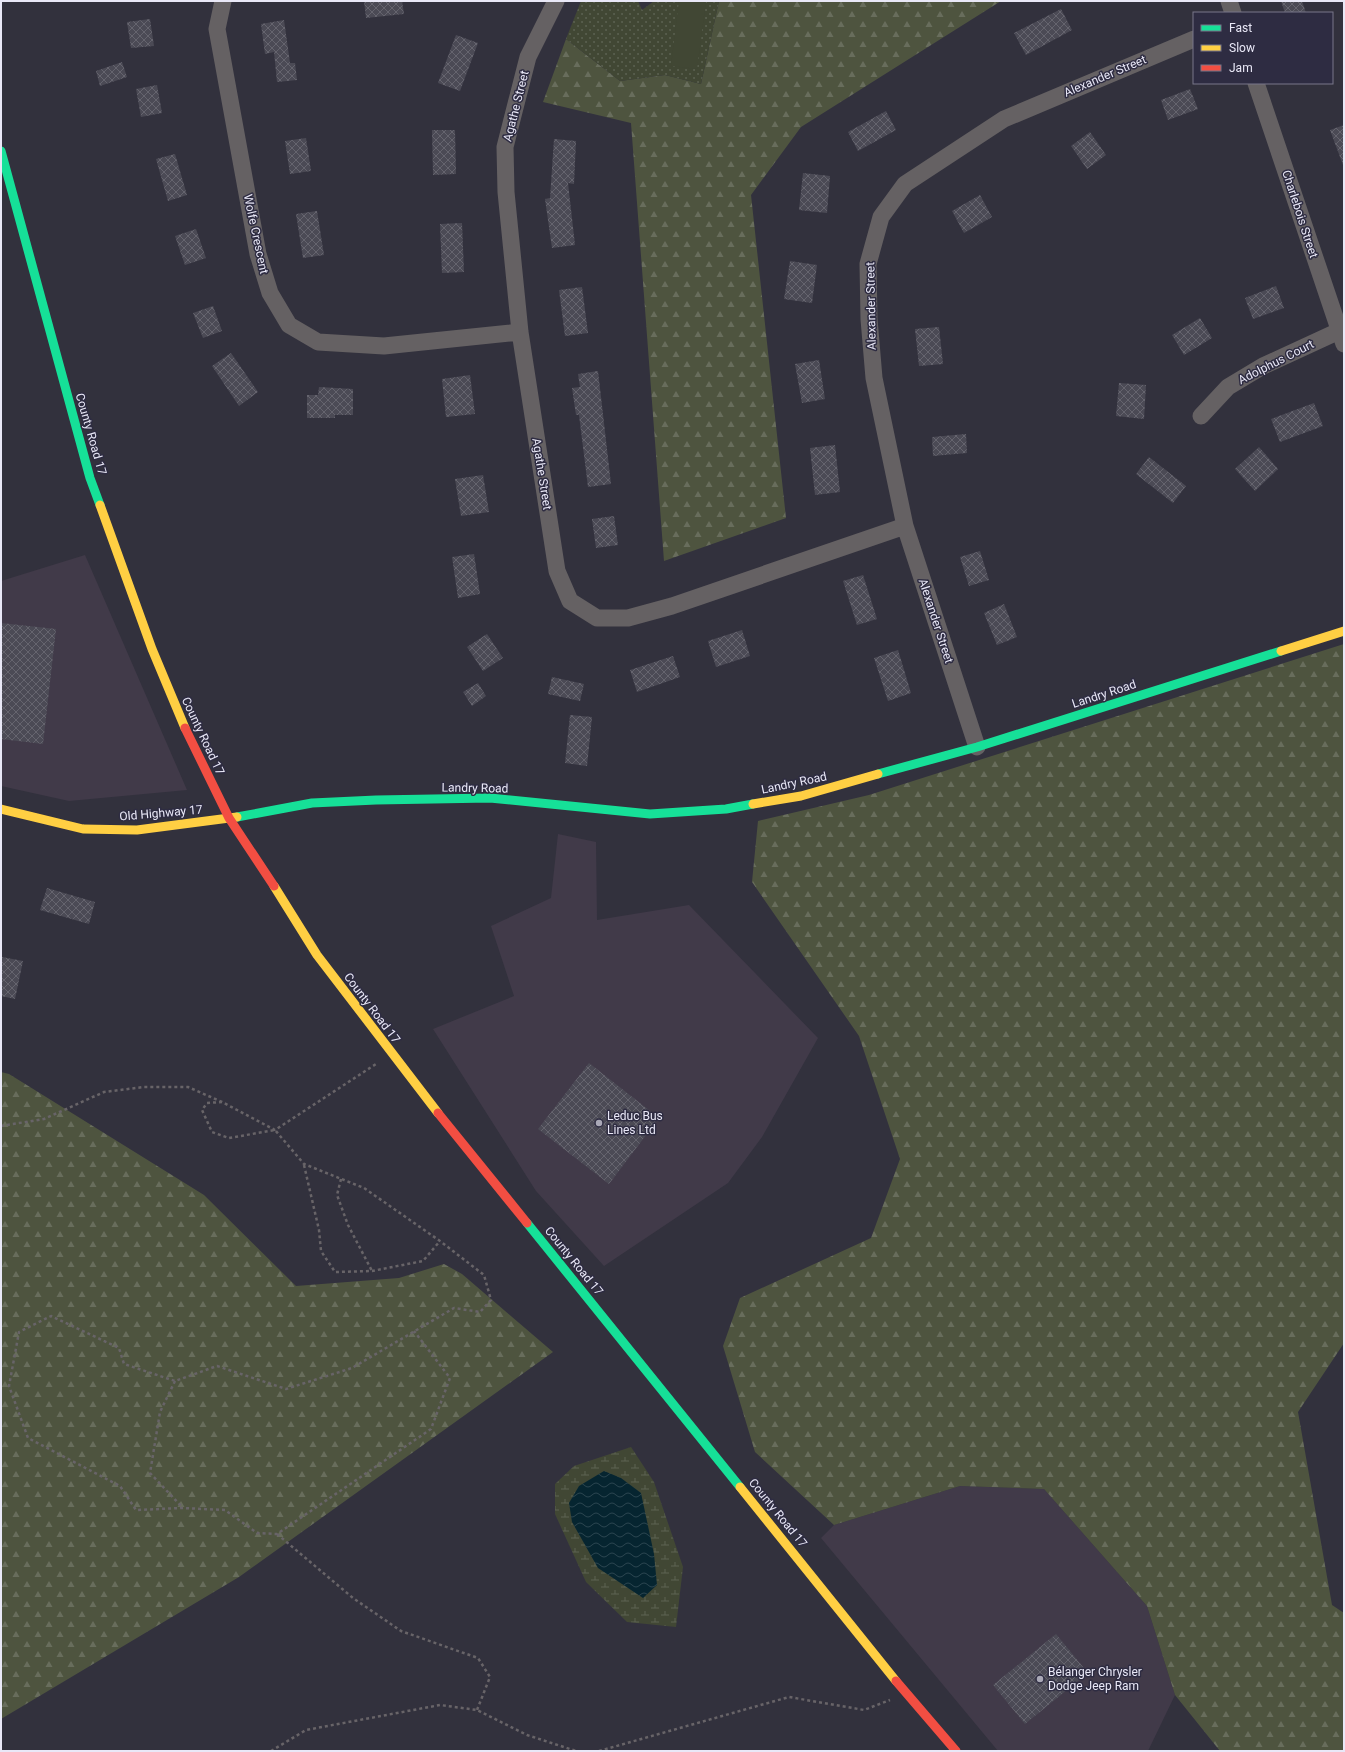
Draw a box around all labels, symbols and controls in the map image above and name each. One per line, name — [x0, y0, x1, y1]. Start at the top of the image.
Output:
legend — [1193, 12, 1333, 84]
text: Fast — [1229, 21, 1252, 35]
text: Slow — [1229, 41, 1255, 55]
street label: Alexander Street — [1062, 52, 1148, 100]
text: Jam — [1229, 61, 1253, 75]
street label: Agathe Street — [500, 69, 532, 143]
street label: Charlebois Street — [1279, 168, 1321, 260]
street label: Wolfe Crescent — [241, 193, 271, 275]
street label: Alexander Street — [863, 262, 879, 350]
street label: Adolphus Court — [1236, 337, 1316, 387]
street label: County Road 17 — [73, 391, 109, 477]
street label: Agathe Street — [529, 437, 555, 511]
street label: Alexander Street — [916, 577, 956, 665]
street label: Landry Road — [1070, 677, 1138, 711]
street label: County Road 17 — [179, 695, 227, 777]
street label: Landry Road — [760, 769, 828, 797]
street label: Landry Road — [442, 780, 508, 796]
street label: Old Highway 17 — [119, 802, 203, 824]
street label: County Road 17 — [341, 970, 403, 1046]
place label: Leduc Bus Lines Ltd — [607, 1109, 663, 1137]
marker: Leduc Bus Lines Ltd — [594, 1118, 604, 1128]
street label: County Road 17 — [542, 1224, 606, 1298]
street label: County Road 17 — [746, 1476, 810, 1550]
place label: Bélanger Chrysler Dodge Jeep Ram — [1048, 1665, 1142, 1693]
marker: Bélanger Chrysler Dodge Jeep Ram — [1035, 1674, 1045, 1684]

